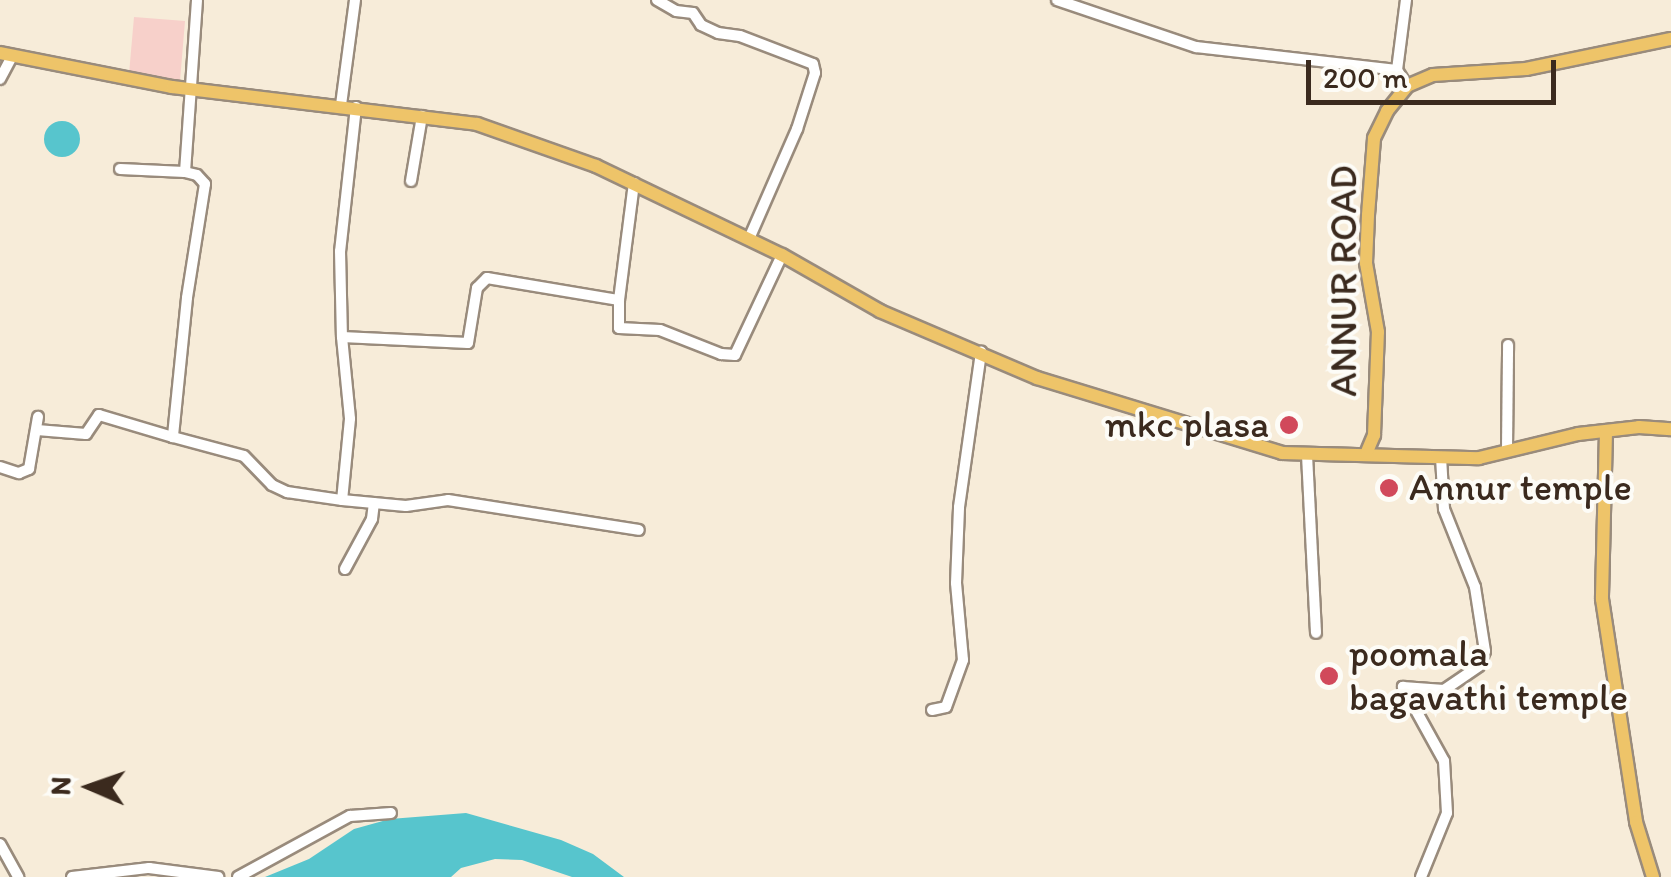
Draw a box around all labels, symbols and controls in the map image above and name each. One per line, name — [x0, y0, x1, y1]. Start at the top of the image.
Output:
scale bar — [1311, 40, 1561, 102]
text: 200 m — [1323, 59, 1408, 96]
street label: ANNUR ROAD — [1321, 165, 1367, 397]
place label: mkc plasa — [1105, 402, 1269, 448]
marker: mkc plasa — [1278, 414, 1300, 436]
place label: Annur temple — [1409, 465, 1632, 511]
marker: Annur temple — [1378, 477, 1400, 499]
place label: poomala bagavathi temple — [1349, 631, 1628, 721]
marker: poomala bagavathi temple — [1318, 665, 1340, 687]
north arrow — [40, 737, 140, 837]
text: N — [43, 776, 77, 796]

